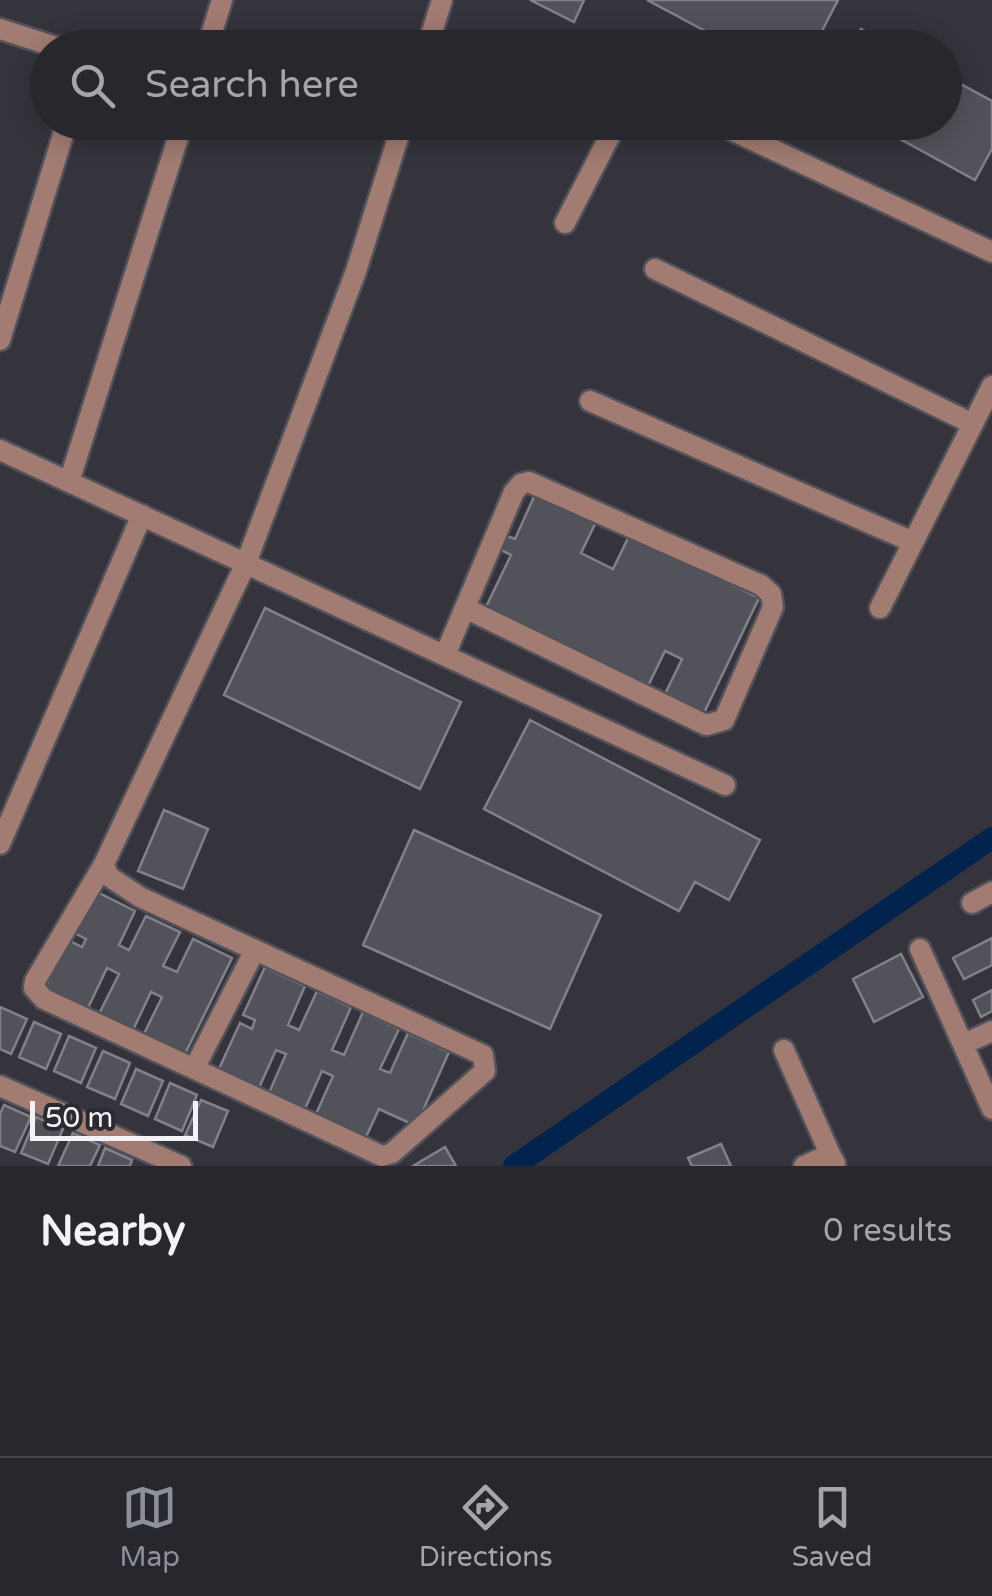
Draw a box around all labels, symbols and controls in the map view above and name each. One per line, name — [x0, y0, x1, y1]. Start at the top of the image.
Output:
search box — [30, 30, 962, 140]
icon: search — [65, 58, 120, 113]
text: Search here — [145, 62, 359, 108]
scale bar — [30, 1096, 198, 1140]
text: 50 m — [45, 1101, 113, 1135]
text: Nearby — [40, 1206, 185, 1257]
text: 0 results — [823, 1212, 952, 1250]
tab: Map — [119, 1480, 180, 1574]
tab: Directions — [419, 1480, 553, 1574]
tab: Saved — [792, 1480, 873, 1574]

